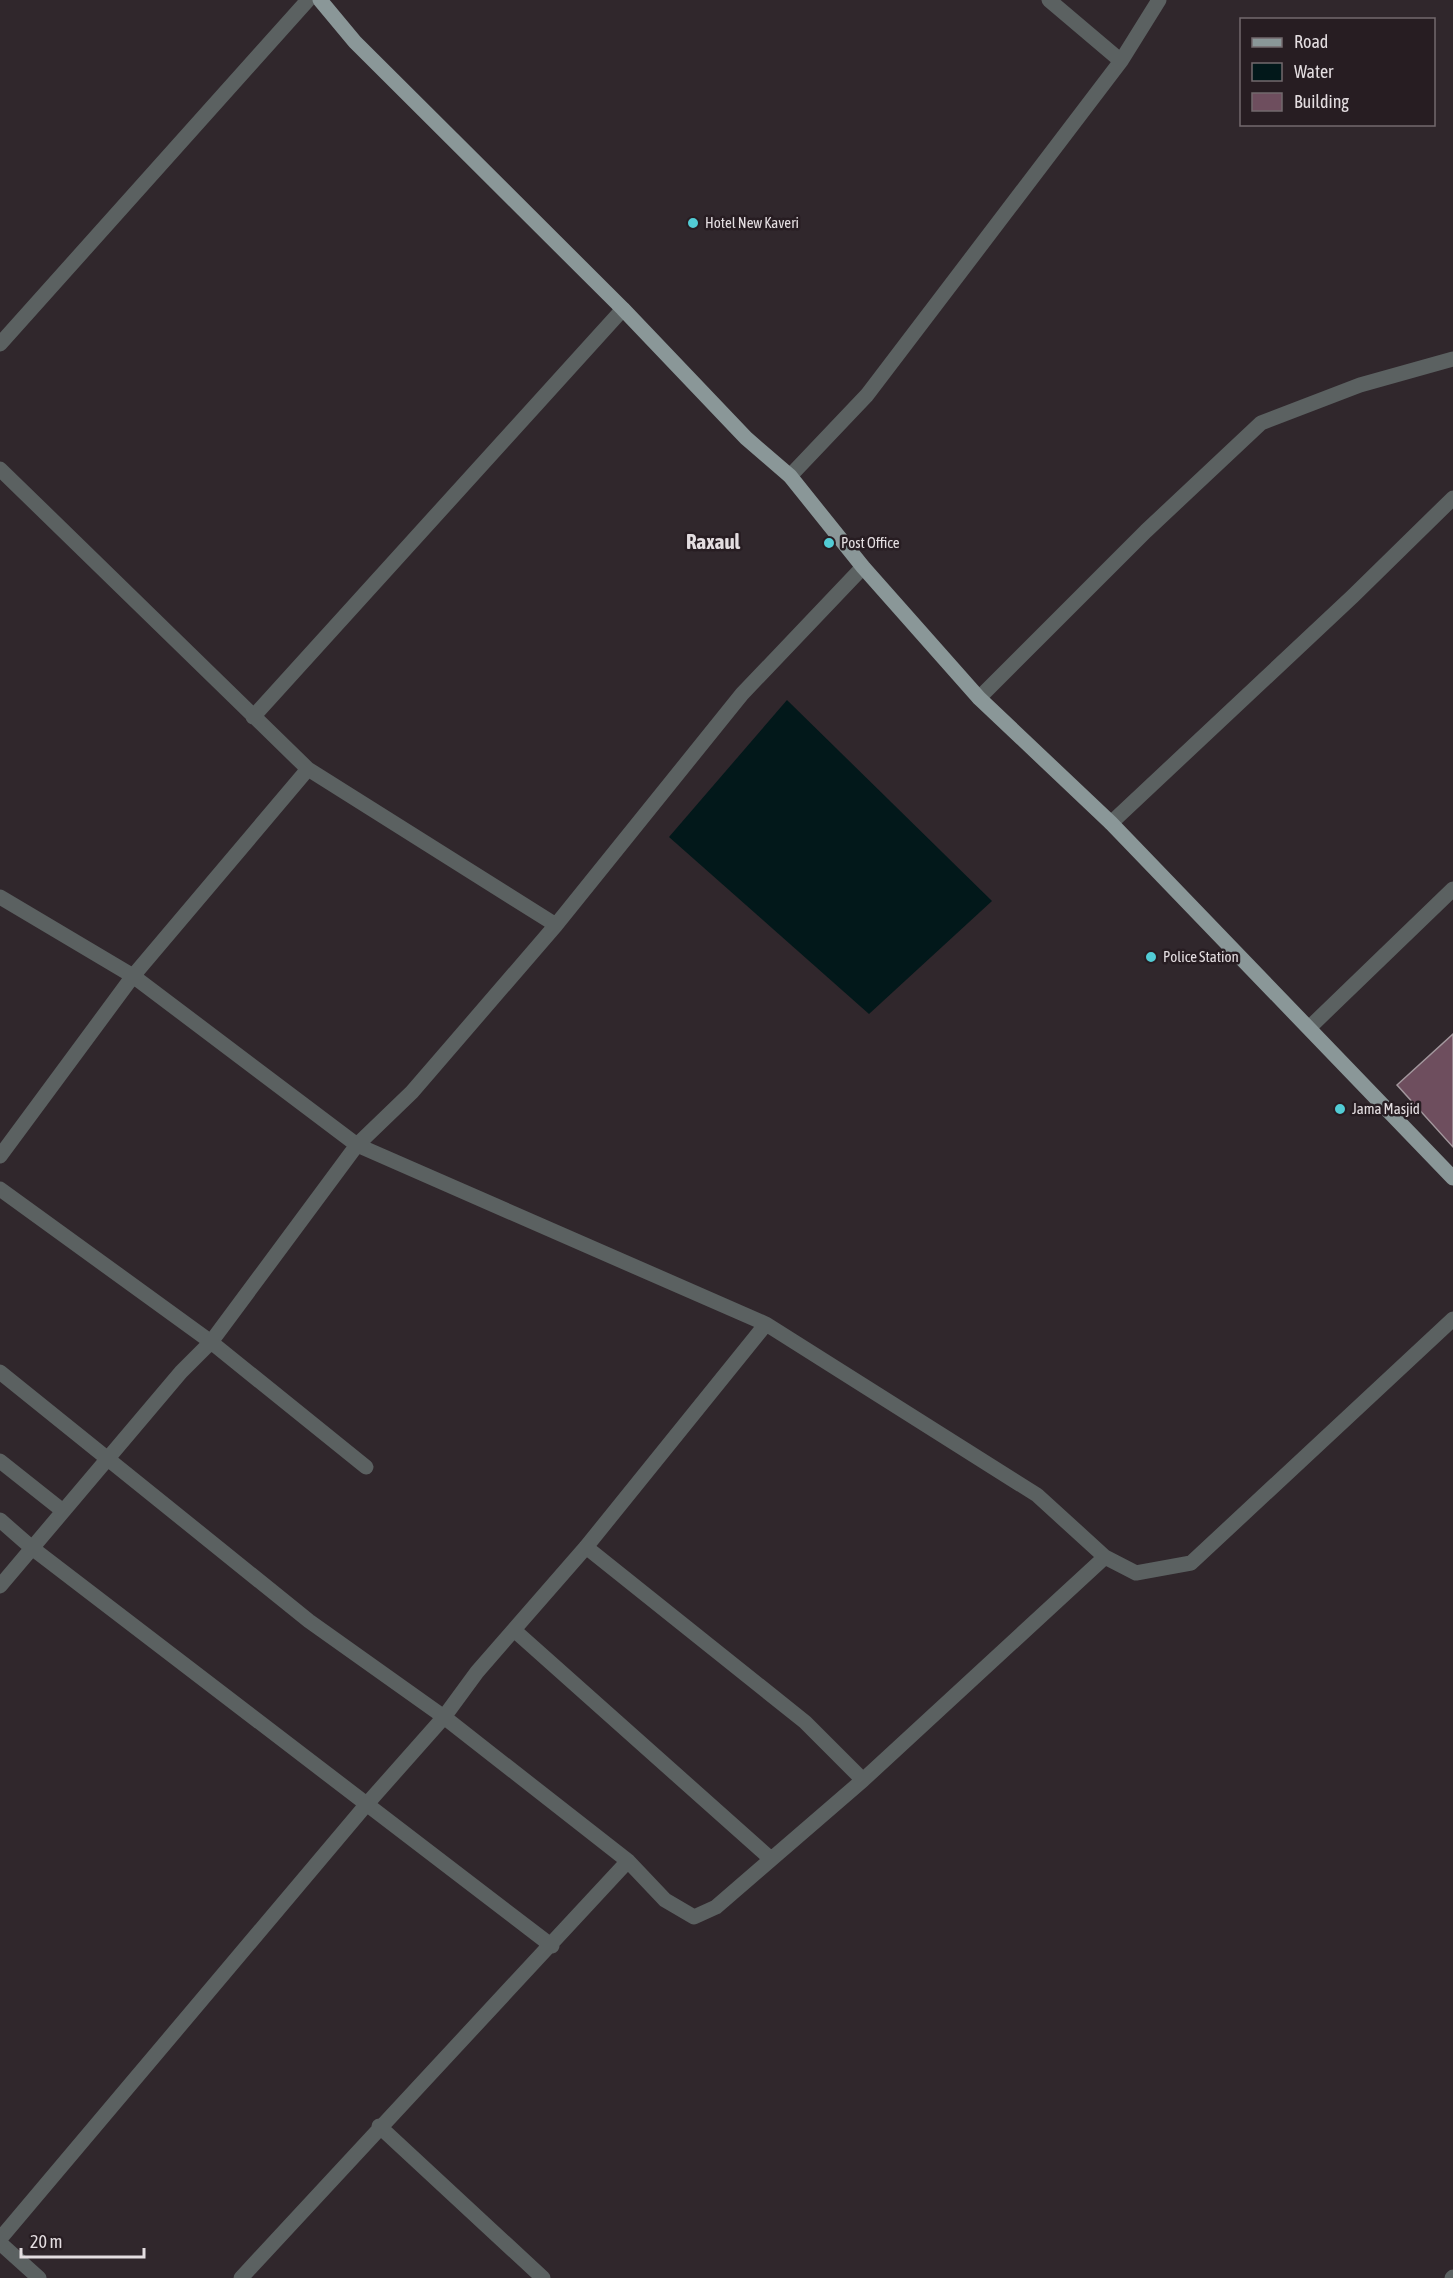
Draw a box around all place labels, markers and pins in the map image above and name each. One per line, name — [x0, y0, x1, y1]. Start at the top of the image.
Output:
place label: Hotel New Kaveri — [705, 214, 799, 231]
marker: Hotel New Kaveri — [686, 216, 700, 230]
place label: Post Office — [841, 534, 900, 551]
marker: Post Office — [822, 536, 836, 550]
place label: Police Station — [1163, 948, 1239, 965]
marker: Police Station — [1144, 950, 1158, 964]
place label: Jama Masjid — [1352, 1100, 1420, 1117]
marker: Jama Masjid — [1333, 1102, 1347, 1116]

